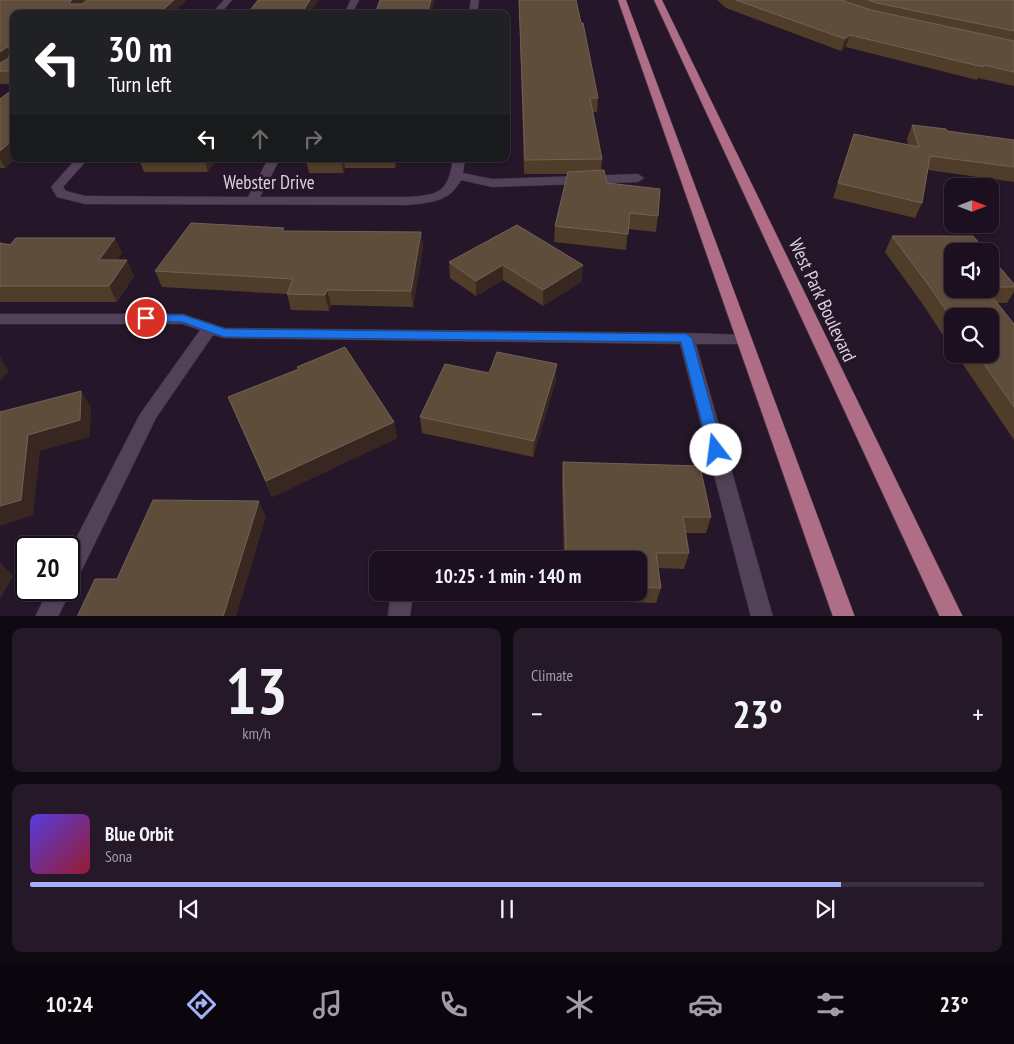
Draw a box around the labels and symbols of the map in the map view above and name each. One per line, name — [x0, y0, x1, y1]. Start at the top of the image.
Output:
street label: Webster Drive — [223, 170, 315, 194]
north arrow — [944, 178, 999, 232]
street label: West Park Boulevard — [784, 235, 862, 365]
pin — [125, 297, 167, 339]
position arrow — [689, 423, 741, 475]
speed limit sign: 20 — [15, 536, 80, 601]

